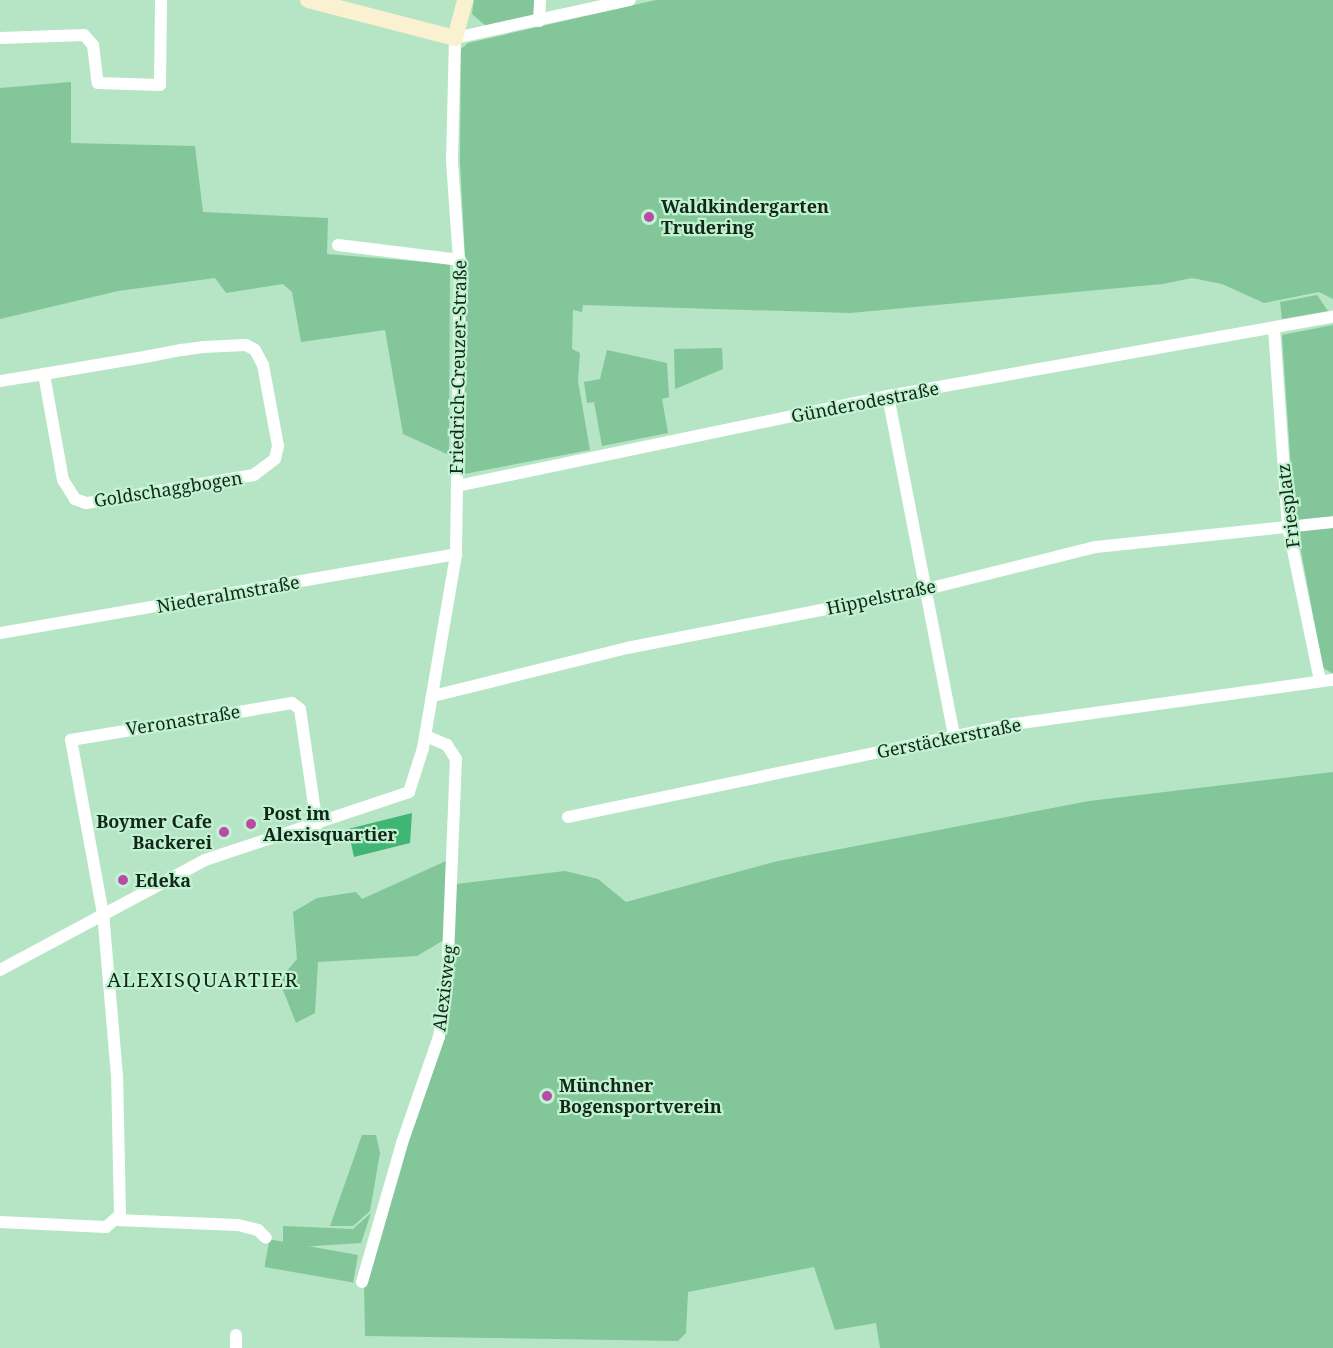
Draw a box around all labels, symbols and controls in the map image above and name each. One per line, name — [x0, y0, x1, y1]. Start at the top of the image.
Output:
place label: Waldkindergarten Trudering — [661, 196, 829, 238]
marker: Waldkindergarten Trudering — [642, 210, 656, 224]
street label: Friedrich-Creuzer-Straße — [445, 259, 471, 475]
street label: Günderodestraße — [789, 377, 941, 427]
street label: Friesplatz — [1272, 463, 1304, 549]
street label: Goldschaggbogen — [92, 467, 244, 511]
street label: Niederalmstraße — [155, 571, 301, 617]
street label: Hippelstraße — [824, 575, 938, 619]
street label: Veronastraße — [124, 700, 242, 740]
street label: Gerstäckerstraße — [875, 713, 1023, 763]
place label: Post im Alexisquartier — [263, 803, 397, 846]
place label: Boymer Cafe Backerei — [96, 811, 212, 854]
marker: Post im Alexisquartier — [244, 817, 258, 831]
marker: Boymer Cafe Backerei — [217, 825, 231, 839]
place label: Edeka — [135, 869, 191, 891]
marker: Edeka — [116, 873, 130, 887]
street label: Alexisweg — [428, 944, 460, 1032]
district label: ALEXISQUARTIER — [107, 967, 299, 991]
place label: Münchner Bogensportverein — [559, 1075, 722, 1118]
marker: Münchner Bogensportverein — [540, 1089, 554, 1103]

